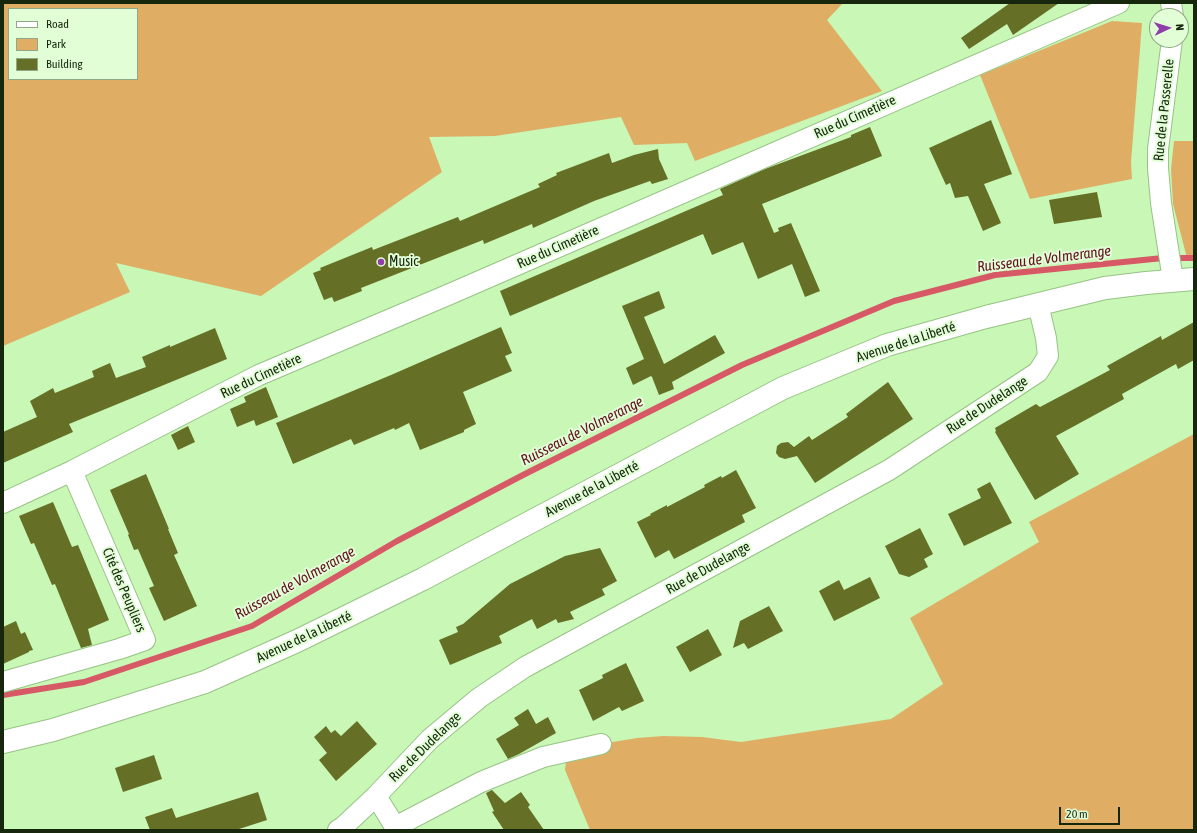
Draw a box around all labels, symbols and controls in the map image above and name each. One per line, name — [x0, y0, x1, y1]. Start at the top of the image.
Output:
legend — [8, 8, 138, 80]
north arrow — [1149, 8, 1189, 48]
text: Road — [46, 17, 69, 31]
text: N — [1174, 24, 1186, 31]
text: Park — [46, 37, 66, 51]
text: Building — [46, 57, 83, 71]
street label: Rue de la Passerelle — [1150, 58, 1178, 162]
street label: Rue du Cimetière — [812, 92, 898, 142]
street label: Rue du Cimetière — [515, 222, 601, 272]
water label: Ruisseau de Volmerange — [976, 242, 1112, 276]
place label: Music — [389, 254, 418, 270]
marker: Music — [376, 257, 386, 267]
street label: Avenue de la Liberté — [854, 318, 958, 366]
street label: Rue du Cimetière — [218, 350, 304, 402]
street label: Rue de Dudelange — [943, 372, 1031, 438]
water label: Ruisseau de Volmerange — [518, 392, 646, 470]
street label: Avenue de la Liberté — [542, 457, 642, 521]
street label: Rue de Dudelange — [663, 538, 753, 598]
water label: Ruisseau de Volmerange — [232, 542, 358, 624]
street label: Cité des Peupliers — [99, 545, 149, 635]
street label: Avenue de la Liberté — [254, 607, 354, 667]
street label: Rue de Dudelange — [385, 708, 465, 786]
scale bar — [1061, 799, 1122, 825]
text: 20 m — [1066, 807, 1088, 821]

